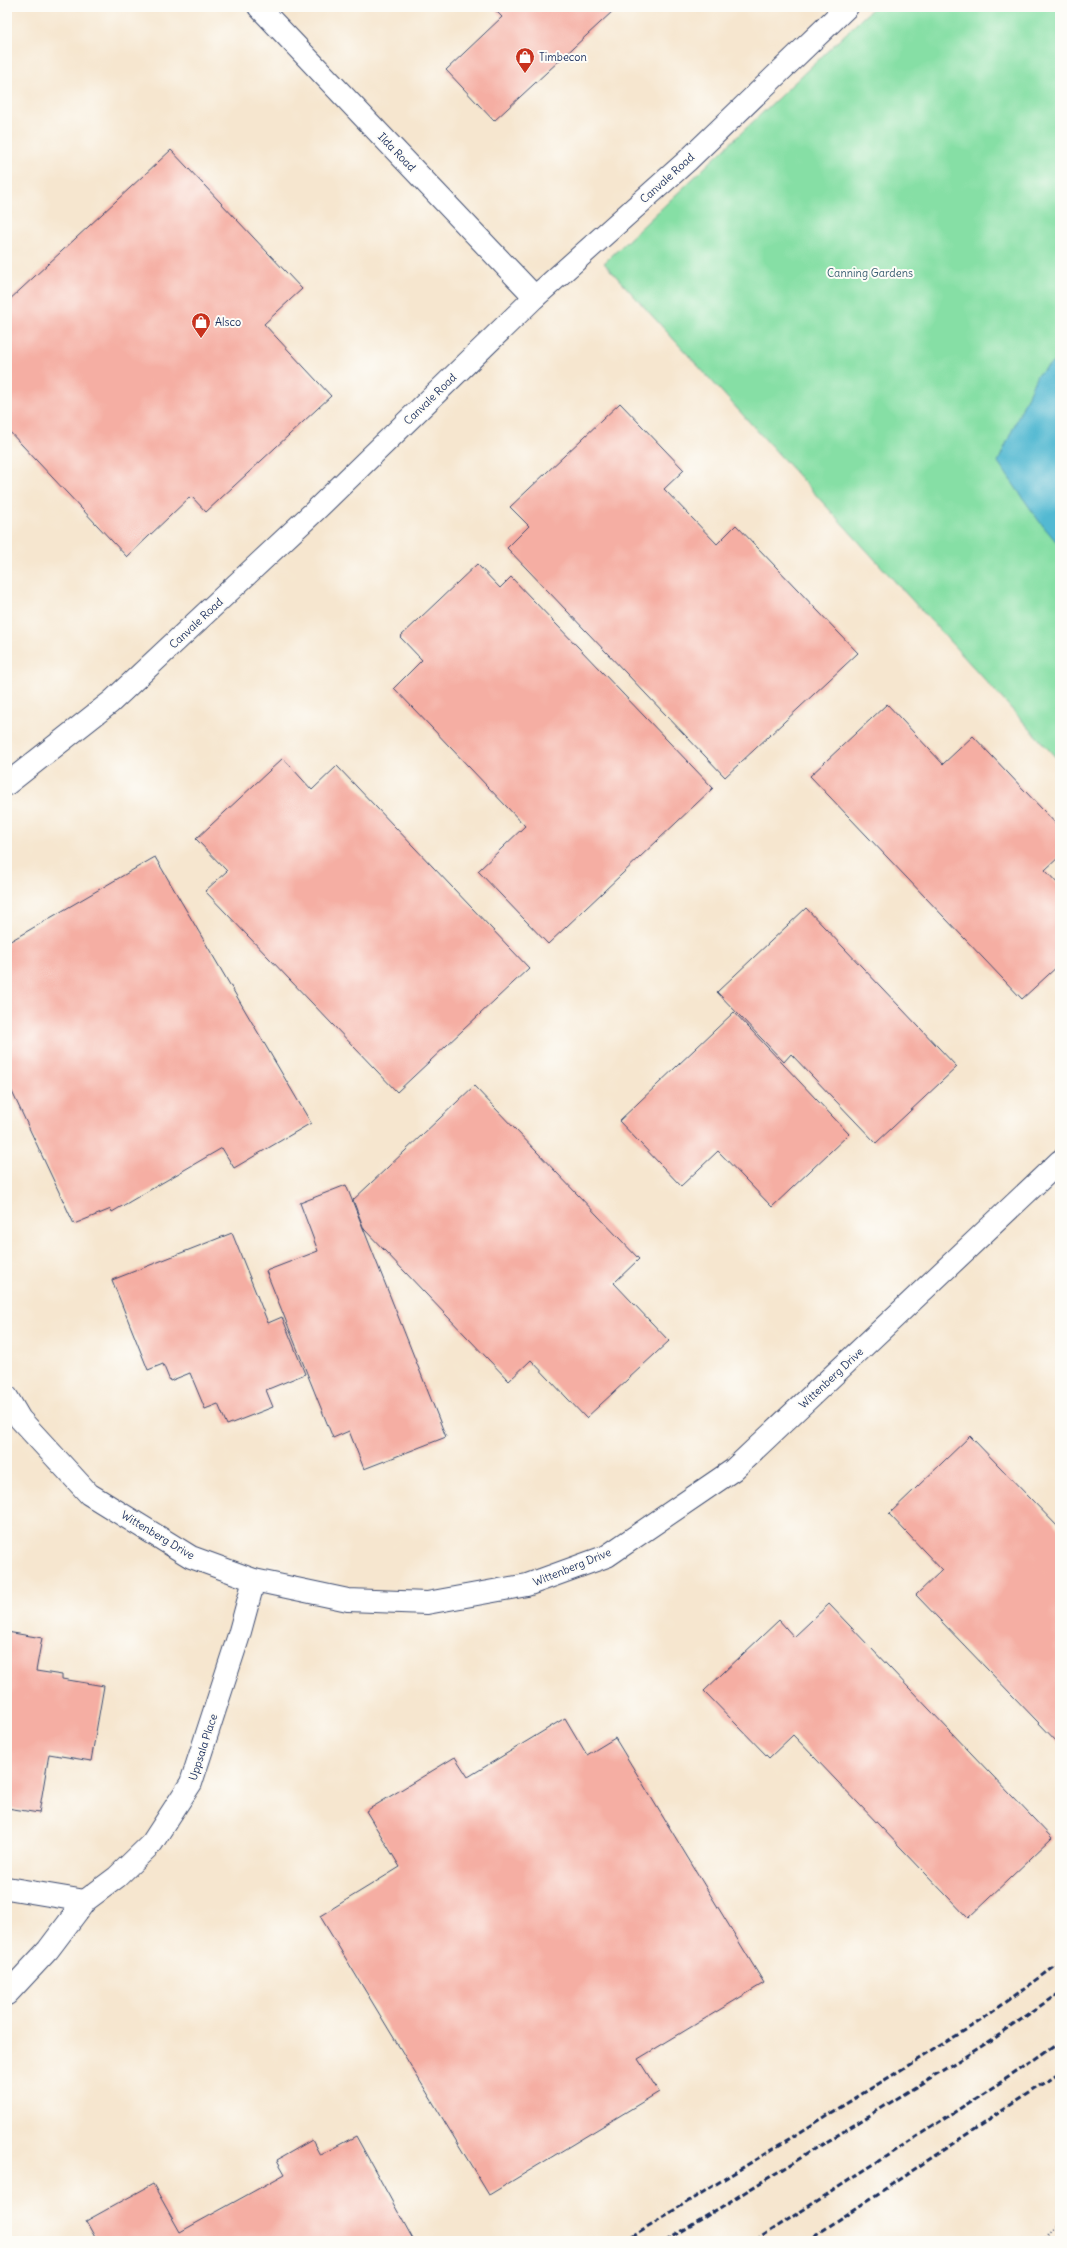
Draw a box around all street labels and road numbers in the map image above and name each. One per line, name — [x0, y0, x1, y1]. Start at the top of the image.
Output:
street label: Ilda Road — [375, 130, 419, 175]
street label: Canvale Road — [637, 150, 697, 206]
street label: Canvale Road — [401, 370, 460, 428]
street label: Canvale Road — [166, 594, 226, 651]
street label: Wittenberg Drive — [796, 1344, 866, 1411]
street label: Wittenberg Drive — [119, 1508, 197, 1562]
street label: Wittenberg Drive — [531, 1545, 613, 1589]
street label: Uppsala Place — [186, 1712, 220, 1782]

